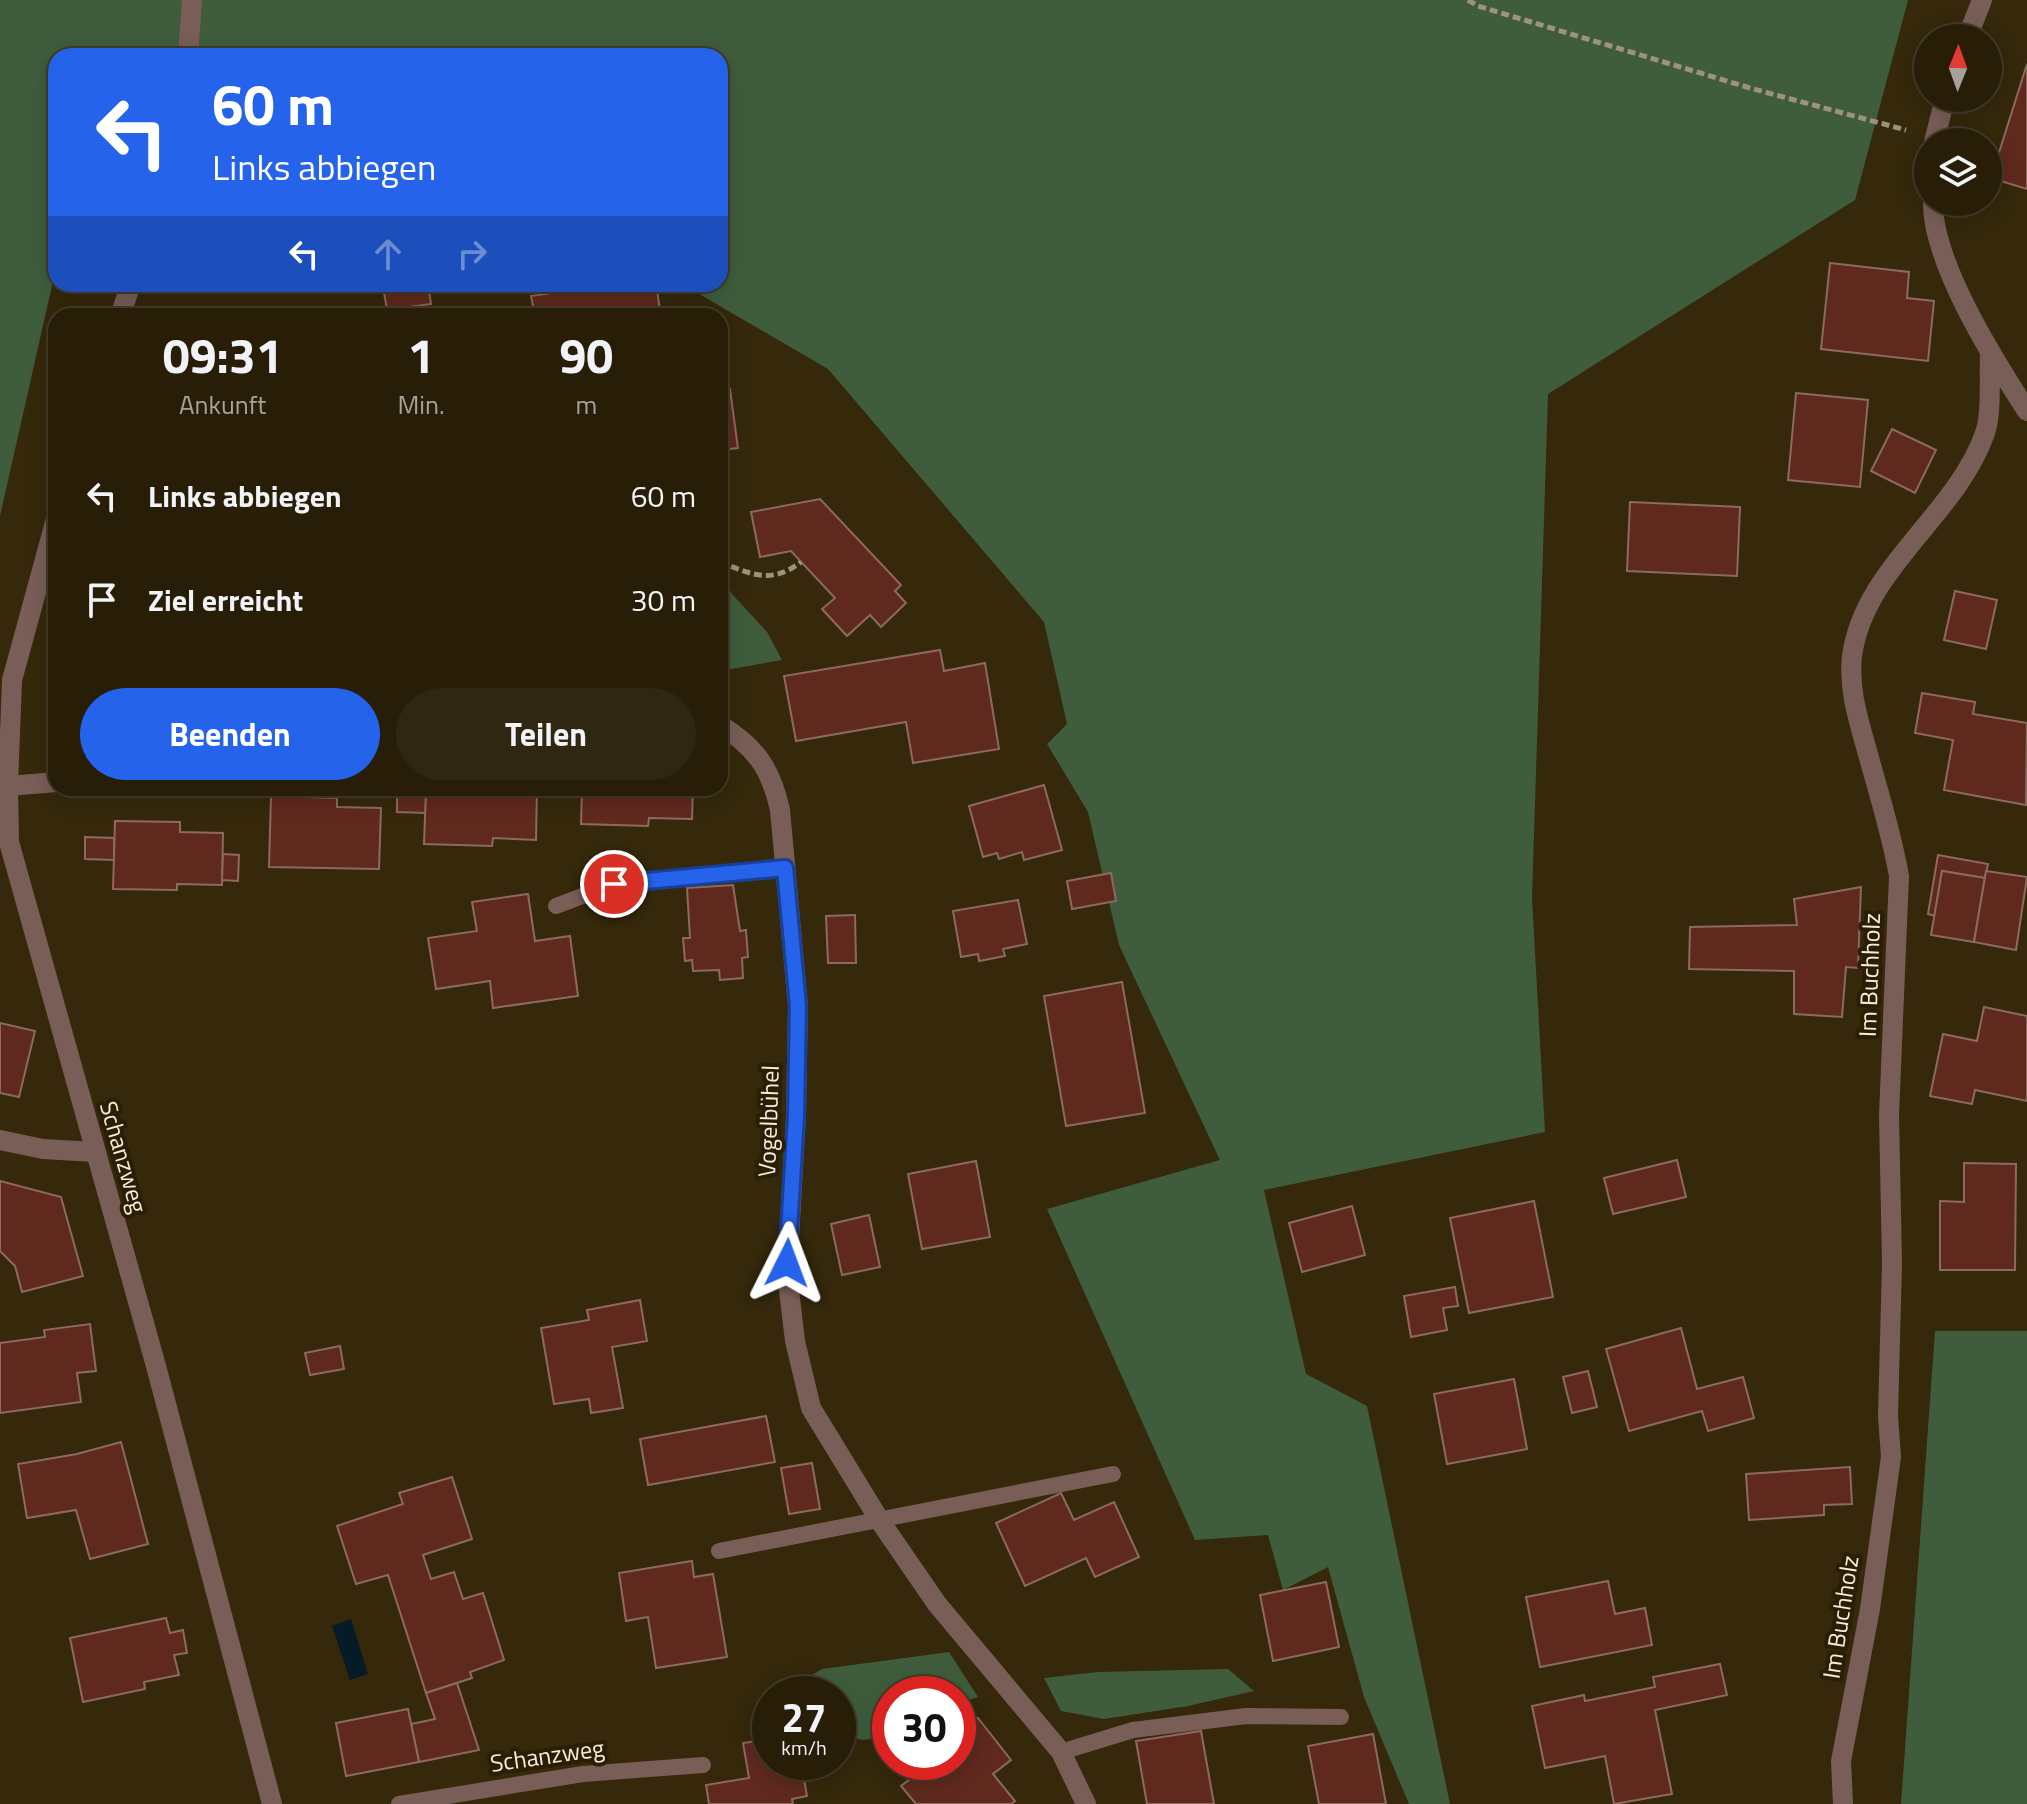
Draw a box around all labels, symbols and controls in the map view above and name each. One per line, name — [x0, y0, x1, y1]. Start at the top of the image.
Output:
north arrow — [1914, 24, 2002, 112]
map controls — [1914, 24, 2002, 216]
text: 60 m — [212, 62, 334, 147]
icon: left — [80, 80, 184, 184]
button: layers — [1914, 128, 2002, 216]
text: Links abbiegen — [212, 139, 436, 194]
icon: left — [282, 232, 326, 276]
icon: ahead — [366, 232, 410, 276]
icon: right — [450, 232, 494, 276]
text: 09:31 — [163, 319, 283, 392]
text: 1 — [408, 319, 434, 392]
text: 90 — [559, 319, 613, 392]
text: Ankunft — [179, 385, 266, 424]
text: Min. — [397, 385, 445, 424]
text: m — [575, 385, 597, 424]
text: Links abbiegen — [148, 473, 342, 519]
text: 60 m — [631, 473, 696, 519]
icon: left — [80, 474, 124, 518]
text: Ziel erreicht — [148, 577, 303, 623]
text: 30 m — [631, 577, 696, 623]
icon: arrive — [80, 578, 124, 622]
button: Beenden — [80, 688, 380, 780]
button: Teilen — [396, 688, 696, 780]
pin — [580, 850, 648, 918]
icon: arrive — [592, 862, 636, 906]
street label: Im Buchholz — [1849, 912, 1889, 1038]
street label: Vogelbühel — [748, 1065, 788, 1177]
street label: Schanzweg — [91, 1097, 157, 1217]
position arrow — [745, 1221, 829, 1305]
street label: Im Buchholz — [1813, 1553, 1867, 1681]
speed limit sign: 30 — [872, 1676, 976, 1780]
text: 27 — [782, 1687, 826, 1748]
street label: Schanzweg — [488, 1729, 606, 1781]
text: km/h — [781, 1732, 827, 1763]

